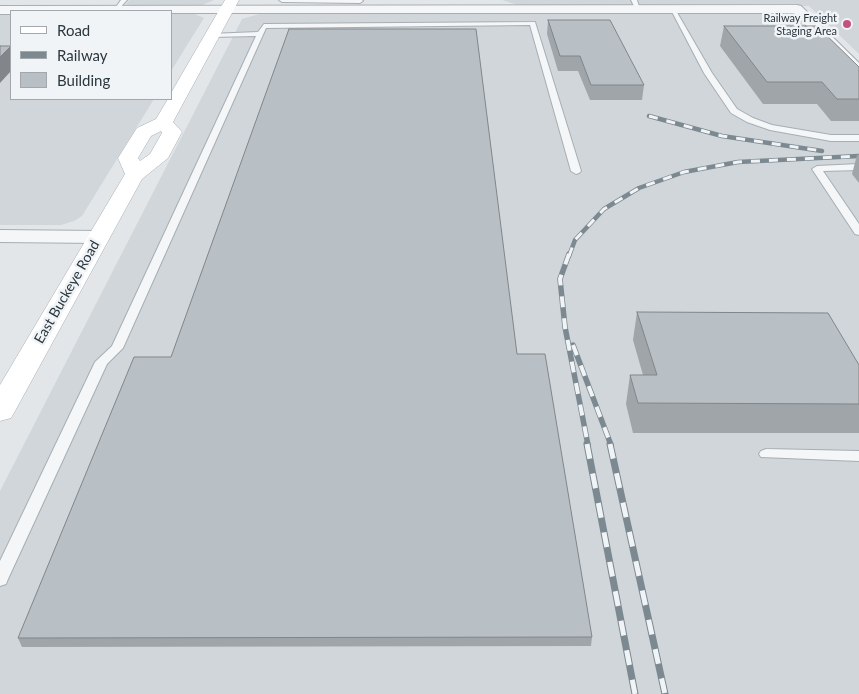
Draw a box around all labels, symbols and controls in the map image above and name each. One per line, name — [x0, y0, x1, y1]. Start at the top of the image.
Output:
legend — [10, 10, 172, 100]
place label: Railway Freight Staging Area — [763, 11, 837, 37]
marker: Railway Freight Staging Area — [841, 18, 853, 30]
text: Road — [57, 21, 90, 39]
text: Railway — [57, 46, 108, 64]
text: Building — [57, 71, 110, 89]
street label: East Buckeye Road — [31, 238, 103, 346]

